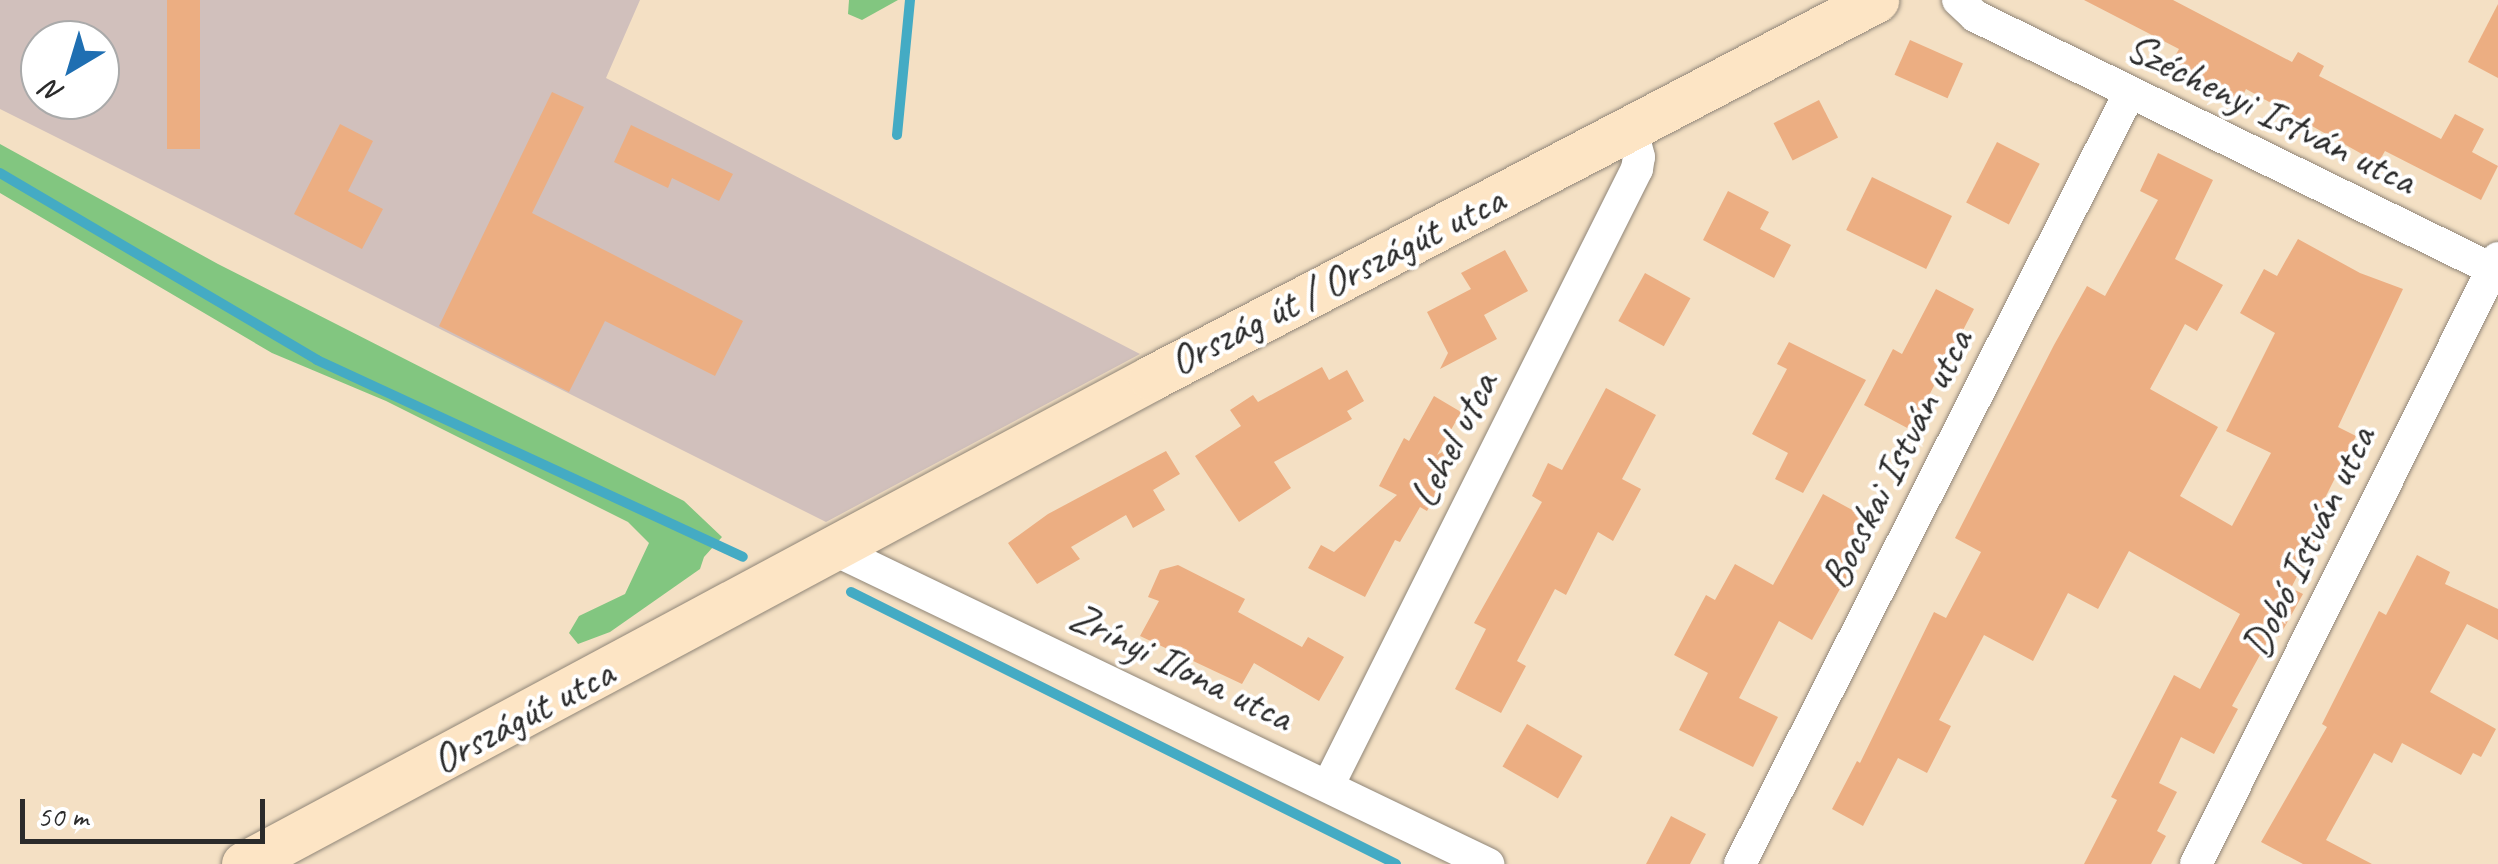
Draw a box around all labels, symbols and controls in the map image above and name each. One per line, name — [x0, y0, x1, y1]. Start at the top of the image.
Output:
north arrow — [20, 20, 120, 120]
street label: Széchenyi István utca — [2119, 23, 2423, 205]
text: N — [35, 73, 70, 112]
street label: Ország út / Országút utca — [1162, 175, 1512, 387]
street label: Bocskai István utca — [1810, 321, 1984, 597]
street label: Lehel utca — [1399, 365, 1509, 515]
street label: Dobó István utca — [2232, 419, 2386, 665]
street label: Zrínyi Ilona utca — [1062, 592, 1300, 742]
street label: Országút utca — [424, 648, 622, 786]
scale bar — [25, 779, 270, 841]
text: 50 m — [37, 797, 88, 835]

